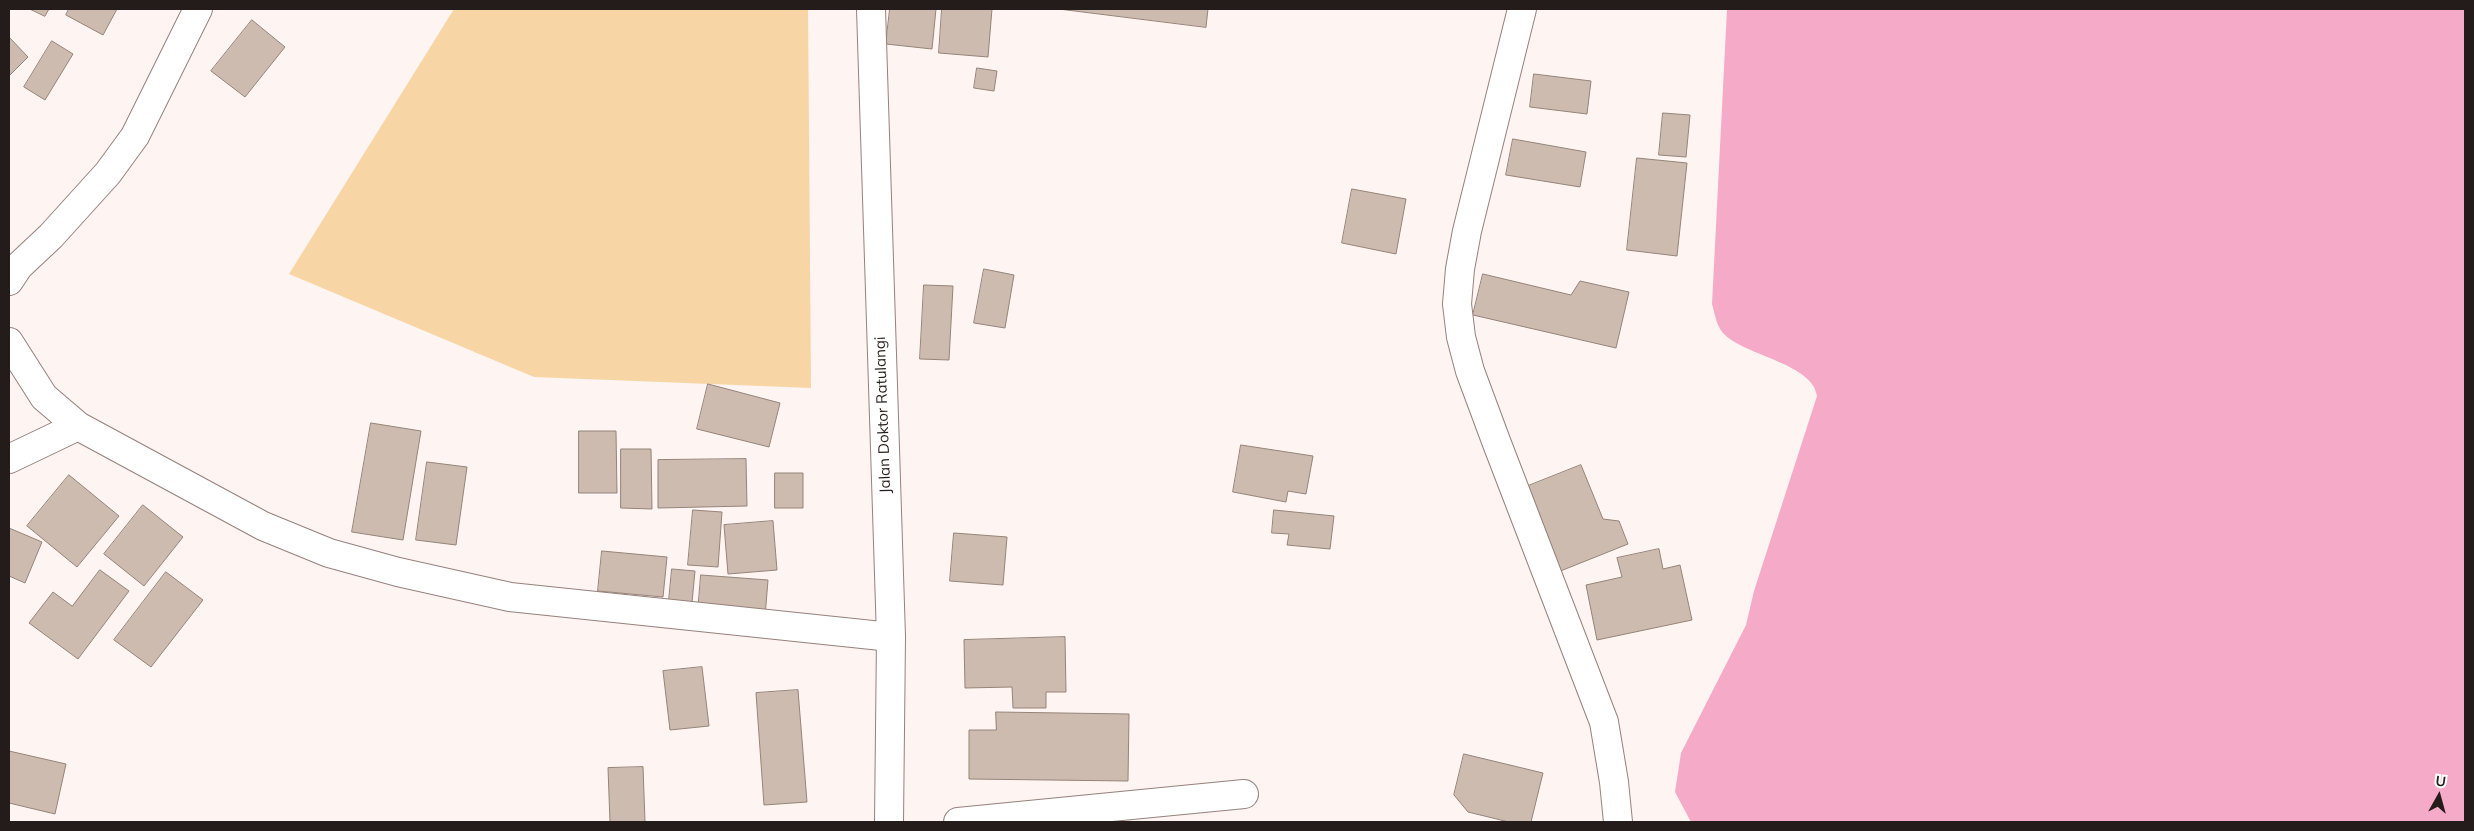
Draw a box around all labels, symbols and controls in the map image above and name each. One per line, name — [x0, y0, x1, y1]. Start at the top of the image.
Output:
street label: Jalan Doktor Ratulangi — [871, 336, 895, 494]
north arrow — [2414, 771, 2464, 821]
text: U — [2435, 772, 2447, 791]

